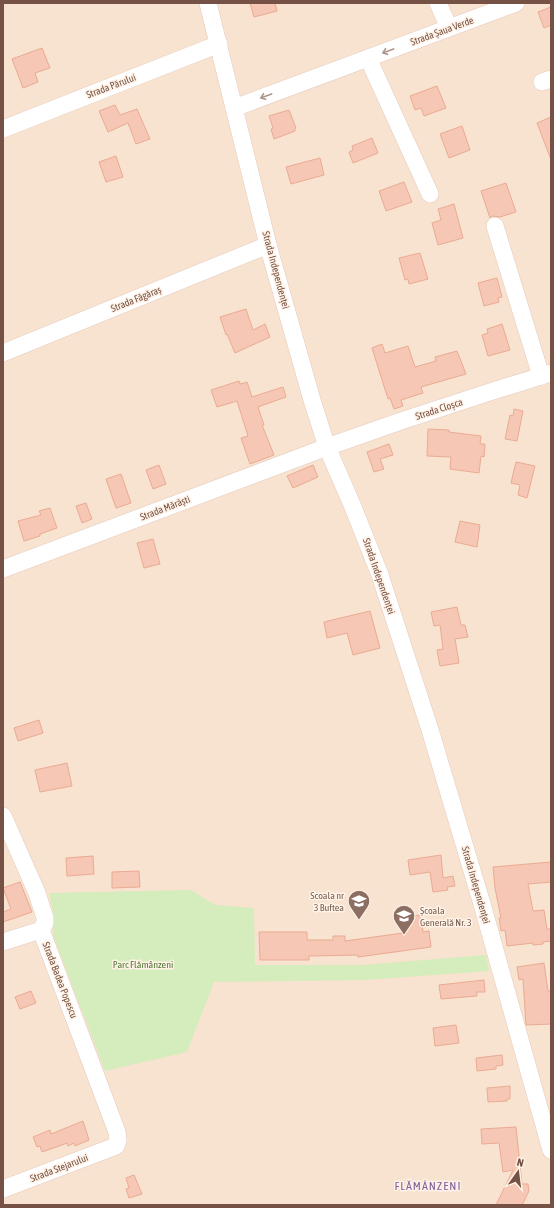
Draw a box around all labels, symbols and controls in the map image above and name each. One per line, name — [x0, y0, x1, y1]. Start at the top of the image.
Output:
street label: Strada Șaua Verde — [409, 14, 475, 48]
one-way arrow — [382, 47, 394, 55]
street label: Strada Părului — [85, 72, 137, 100]
one-way arrow — [260, 92, 272, 100]
street label: Strada Independenței — [260, 230, 292, 310]
street label: Strada Făgăraș — [109, 284, 163, 314]
street label: Strada Cloșca — [414, 396, 464, 422]
street label: Strada Mărăști — [138, 493, 192, 523]
street label: Strada Independenței — [361, 536, 397, 616]
street label: Strada Independenței — [460, 845, 492, 925]
school or university icon: Scoala nr 3 Buftea — [346, 888, 372, 921]
place label: Scoala nr 3 Buftea — [310, 890, 345, 913]
school or university icon: Școala Generală Nr. 3 — [391, 903, 417, 936]
place label: Școala Generală Nr. 3 — [420, 905, 472, 928]
street label: Strada Badea Popescu — [40, 940, 80, 1020]
park label: Parc Flămânzeni — [113, 959, 173, 970]
street label: Strada Stejarului — [28, 1152, 90, 1184]
north arrow — [498, 1152, 538, 1192]
text: N — [516, 1156, 525, 1169]
district label: FLĂMÂNZENI — [394, 1179, 462, 1193]

